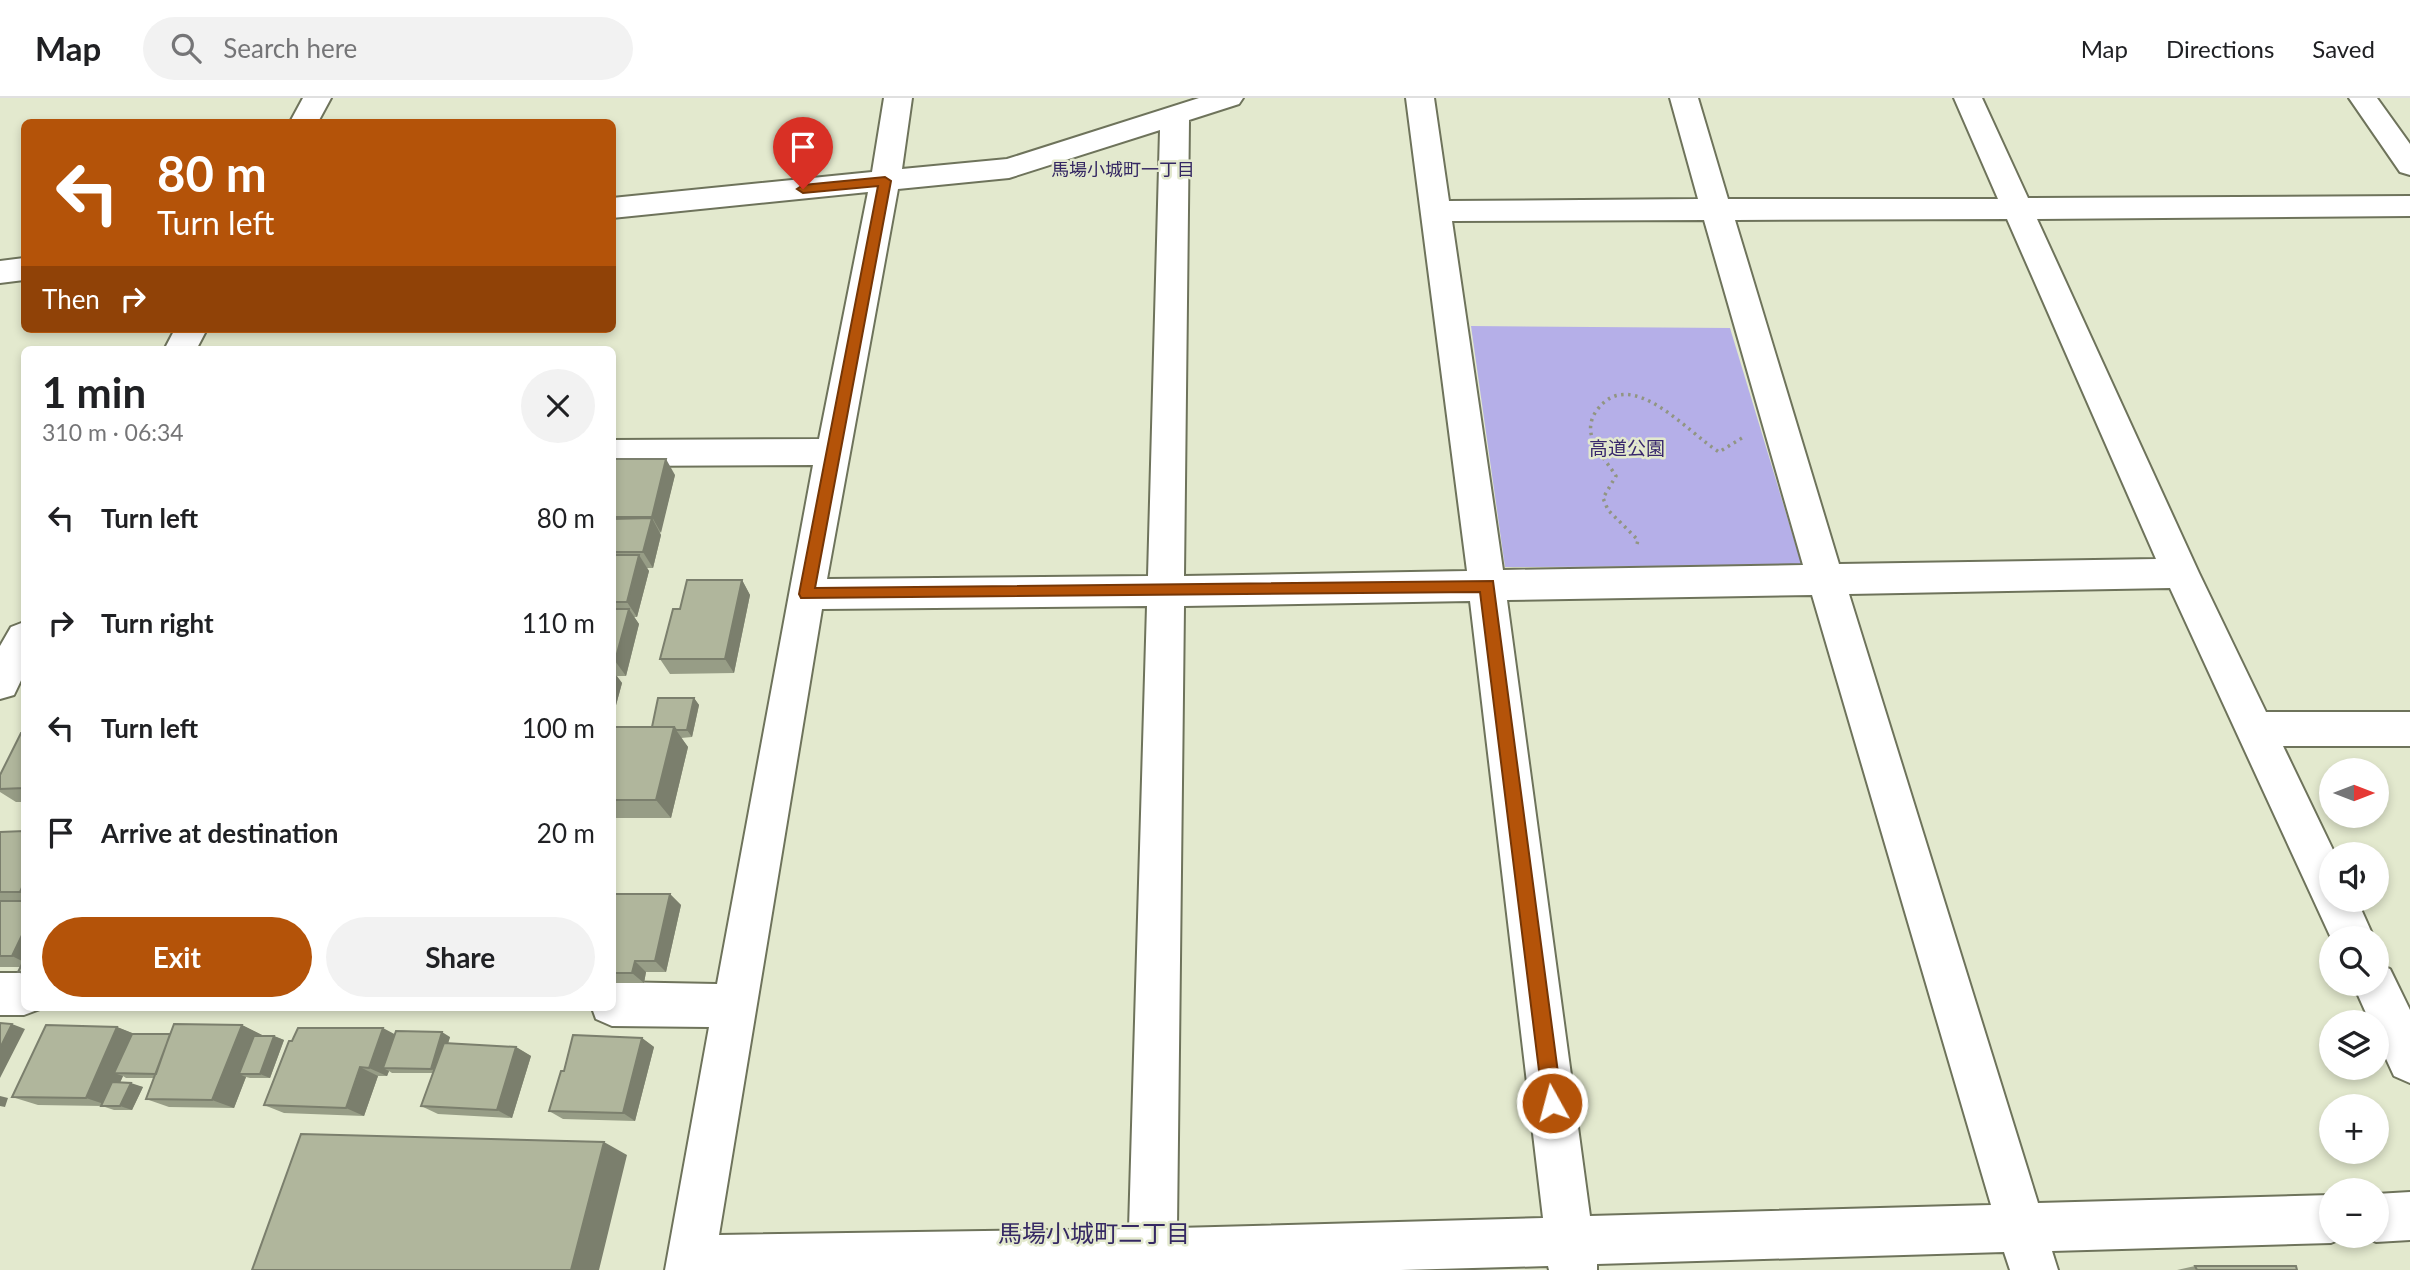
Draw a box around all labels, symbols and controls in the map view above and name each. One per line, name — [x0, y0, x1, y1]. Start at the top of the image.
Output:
search box — [143, 17, 633, 80]
text: Map — [35, 28, 101, 68]
icon: search — [167, 29, 205, 67]
text: Search here — [223, 32, 357, 64]
text: Map — [2081, 34, 2128, 63]
text: Directions — [2166, 34, 2274, 63]
text: Saved — [2312, 34, 2375, 63]
pin — [773, 117, 833, 189]
icon: arrive — [784, 128, 822, 166]
text: 80 m — [157, 144, 267, 202]
icon: left — [42, 147, 133, 238]
district label: 馬場小城町一丁目 — [1051, 158, 1195, 180]
text: Turn left — [157, 203, 274, 242]
icon: right — [114, 280, 152, 318]
text: Then — [42, 283, 100, 315]
text: 1 min — [42, 367, 146, 417]
button: close — [521, 369, 595, 443]
text: 310 m · 06:34 — [42, 418, 184, 446]
park label: 高道公園 — [1589, 436, 1665, 459]
icon: left — [42, 499, 80, 537]
text: Turn left — [101, 502, 198, 534]
text: 80 m — [537, 502, 595, 534]
icon: right — [42, 604, 80, 642]
text: Turn right — [101, 607, 214, 639]
text: 110 m — [522, 607, 595, 639]
icon: left — [42, 709, 80, 747]
text: Turn left — [101, 712, 198, 744]
text: 100 m — [522, 712, 595, 744]
north arrow — [2319, 758, 2389, 828]
map controls — [2319, 758, 2389, 1248]
icon: arrive — [42, 814, 80, 852]
text: Arrive at destination — [101, 817, 338, 849]
text: 20 m — [537, 817, 595, 849]
button: sound — [2319, 842, 2389, 912]
button: Exit — [42, 917, 312, 997]
button: Share — [326, 917, 595, 997]
button: search — [2319, 926, 2389, 996]
button: layers — [2319, 1010, 2389, 1080]
position arrow — [1515, 1066, 1589, 1140]
button: + — [2319, 1094, 2389, 1164]
button: − — [2319, 1178, 2389, 1248]
district label: 馬場小城町二丁目 — [998, 1218, 1190, 1247]

